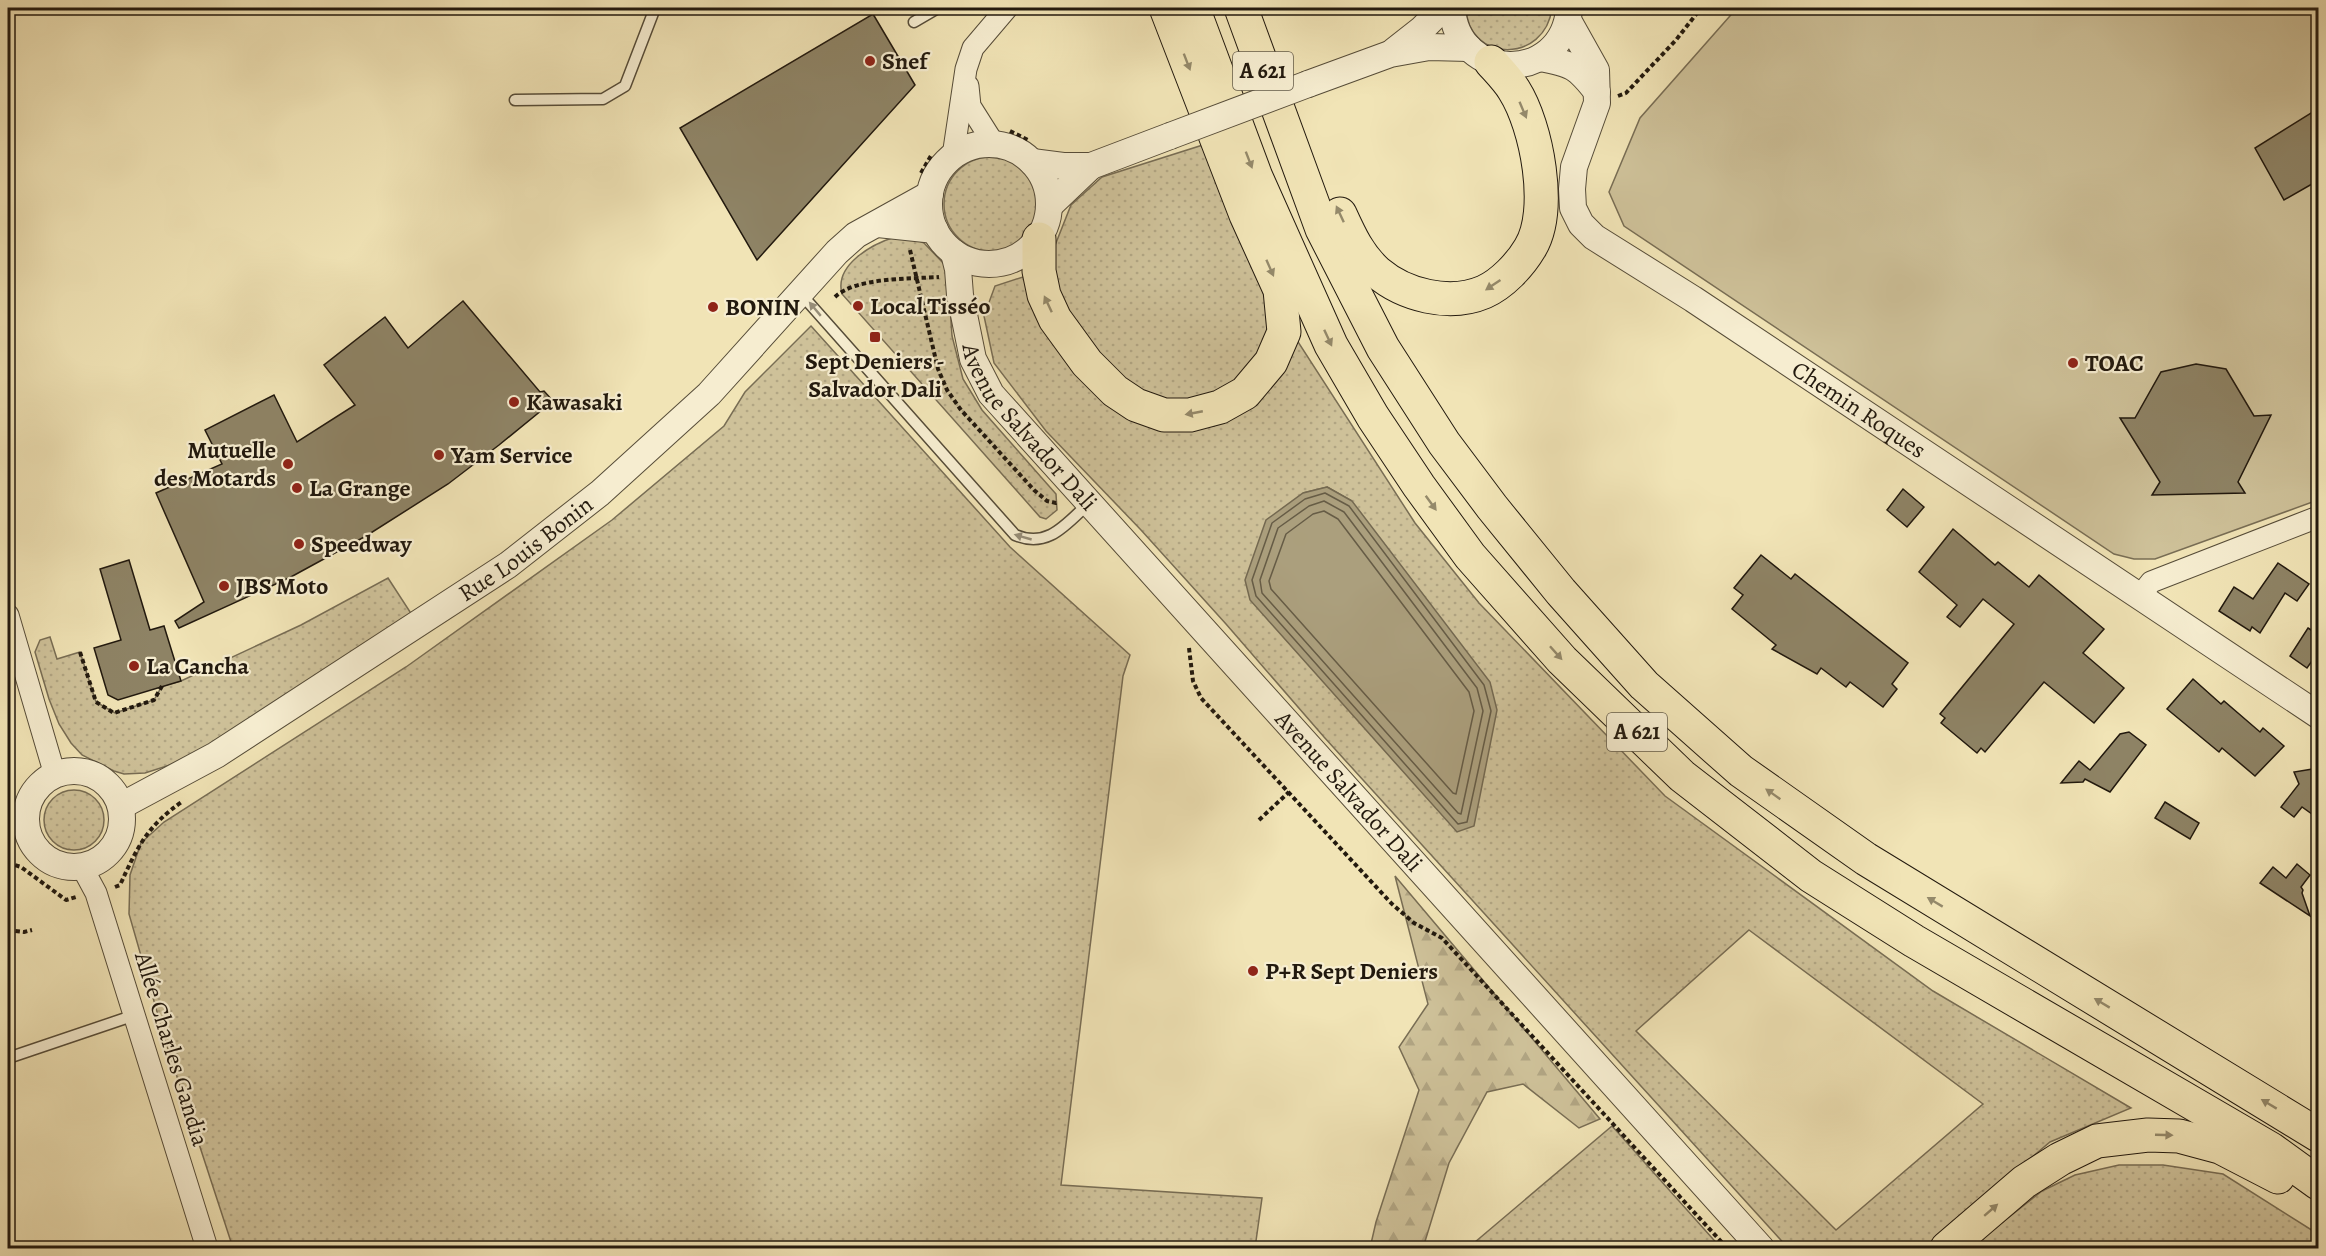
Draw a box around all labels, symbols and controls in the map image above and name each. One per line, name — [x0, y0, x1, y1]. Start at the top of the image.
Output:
place label: Snef — [882, 45, 931, 77]
road number: A 621 — [1233, 52, 1293, 90]
one-way arrow — [1183, 53, 1192, 71]
marker: Snef — [863, 54, 877, 68]
one-way arrow — [1519, 101, 1528, 119]
one-way arrow — [1245, 151, 1255, 169]
one-way arrow — [1335, 205, 1345, 223]
one-way arrow — [1265, 260, 1275, 278]
one-way arrow — [1486, 279, 1502, 291]
place label: Local Tisséo — [870, 290, 991, 322]
place label: BONIN — [725, 291, 800, 323]
one-way arrow — [1044, 296, 1053, 313]
marker: Local Tisséo — [851, 299, 865, 313]
marker: BONIN — [706, 300, 720, 314]
one-way arrow — [809, 302, 822, 317]
marker: Sept Deniers - Salvador Dali — [868, 330, 882, 344]
one-way arrow — [1323, 330, 1332, 347]
street label: Avenue Salvador Dali — [954, 340, 1105, 518]
place label: Sept Deniers - Salvador Dali — [805, 345, 945, 405]
place label: TOAC — [2085, 347, 2144, 379]
street label: Chemin Roques — [1786, 353, 1932, 466]
marker: TOAC — [2066, 356, 2080, 370]
place label: Kawasaki — [526, 386, 623, 418]
marker: Kawasaki — [507, 395, 521, 409]
one-way arrow — [1184, 409, 1203, 418]
place label: Mutuelle des Motards — [154, 434, 276, 494]
place label: Yam Service — [450, 439, 573, 471]
marker: Yam Service — [432, 448, 446, 462]
marker: Mutuelle des Motards — [281, 457, 295, 471]
place label: La Grange — [309, 472, 411, 504]
marker: La Grange — [290, 481, 304, 495]
street label: Rue Louis Bonin — [452, 488, 600, 609]
one-way arrow — [1425, 495, 1437, 511]
place label: Speedway — [311, 528, 412, 560]
one-way arrow — [1014, 532, 1032, 541]
marker: Speedway — [292, 537, 306, 551]
place label: JBS Moto — [236, 570, 328, 602]
marker: JBS Moto — [217, 579, 231, 593]
one-way arrow — [1549, 645, 1562, 660]
place label: La Cancha — [146, 650, 250, 682]
marker: La Cancha — [127, 659, 141, 673]
street label: Avenue Salvador Dali — [1267, 703, 1430, 879]
road number: A 621 — [1607, 713, 1667, 751]
one-way arrow — [1765, 789, 1781, 800]
one-way arrow — [1927, 896, 1943, 907]
street label: Allée Charles Gandia — [127, 947, 217, 1151]
place label: P+R Sept Deniers — [1265, 955, 1438, 987]
marker: P+R Sept Deniers — [1246, 964, 1260, 978]
one-way arrow — [2093, 998, 2110, 1008]
one-way arrow — [2260, 1099, 2277, 1110]
one-way arrow — [2155, 1131, 2174, 1140]
one-way arrow — [1983, 1204, 1998, 1217]

